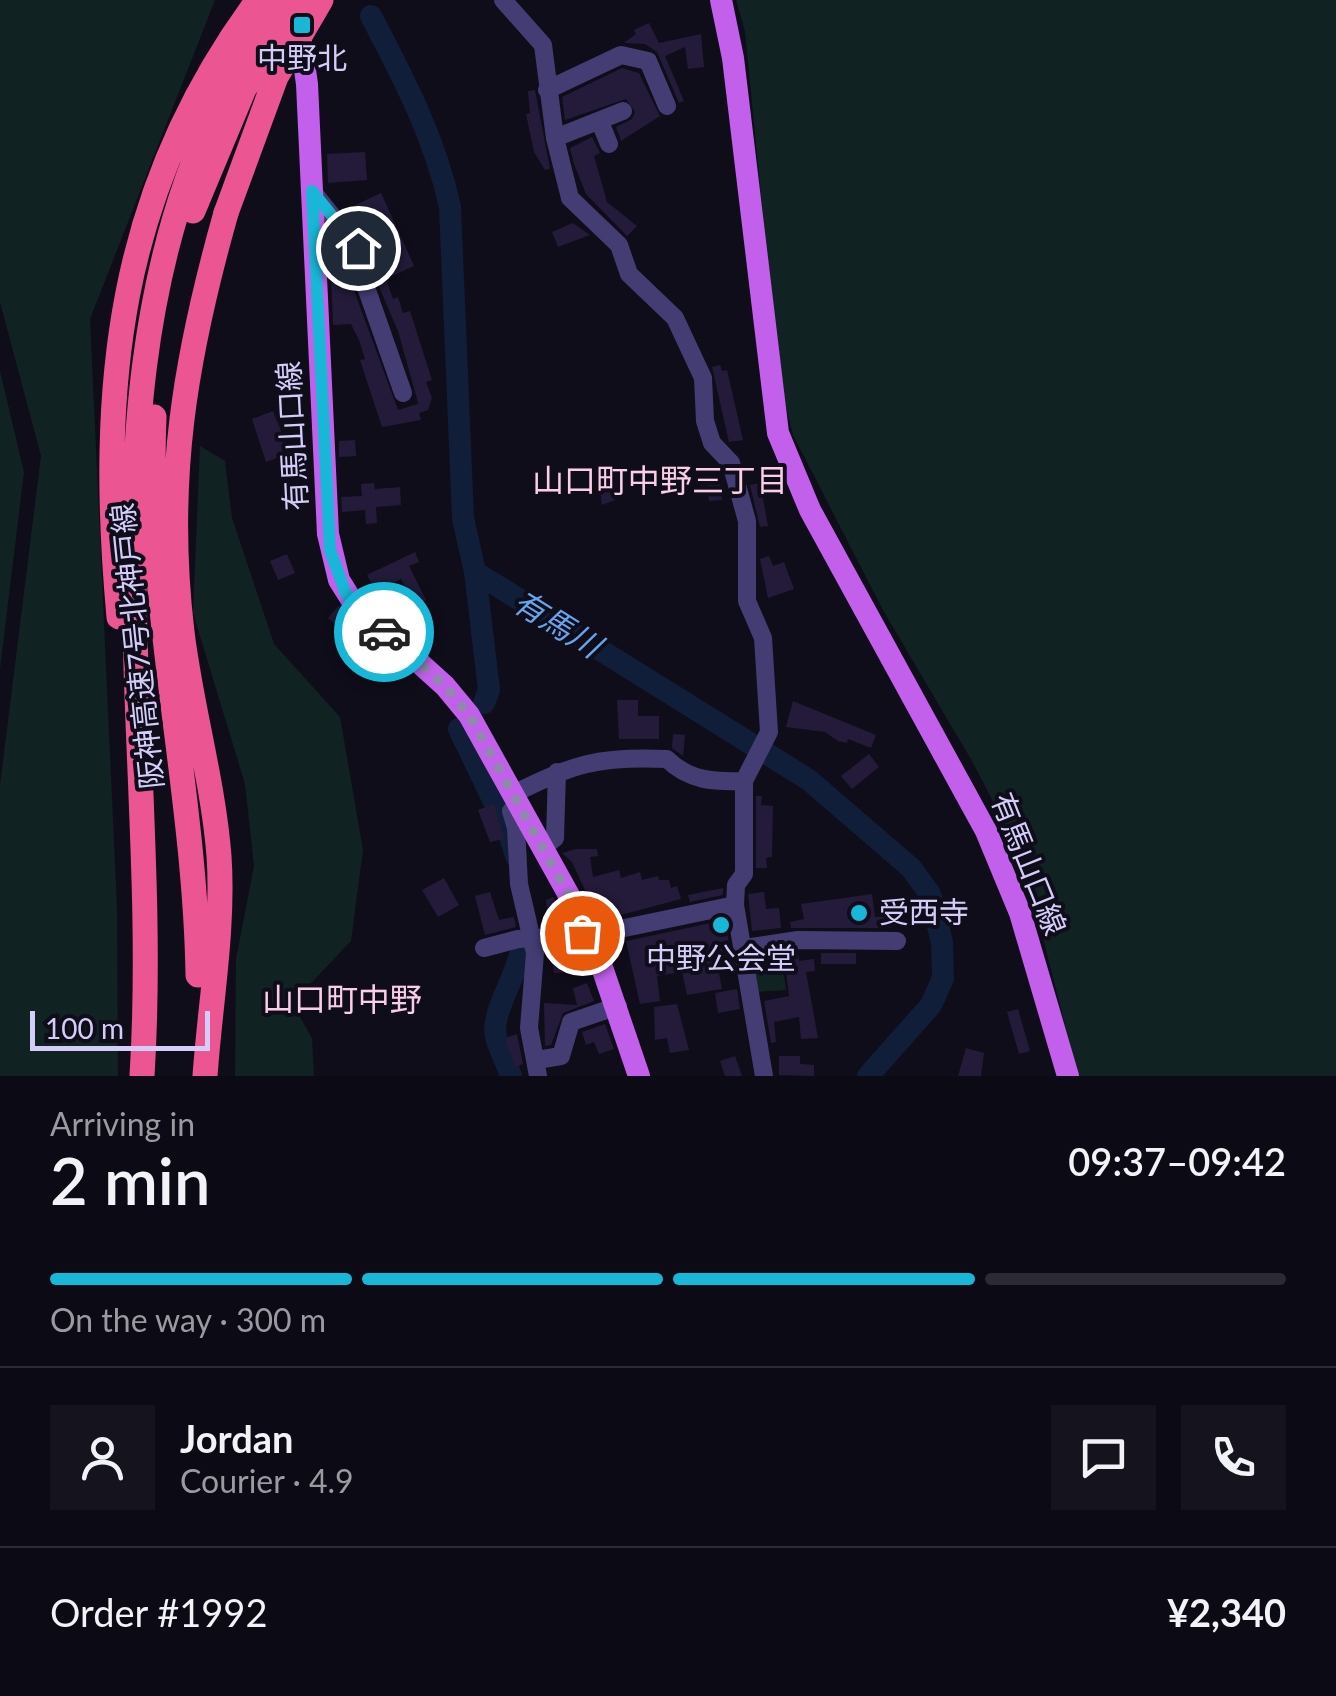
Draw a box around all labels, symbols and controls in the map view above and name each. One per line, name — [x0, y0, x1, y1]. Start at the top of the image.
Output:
marker: 中野北 — [291, 14, 313, 36]
place label: 中野北 — [257, 39, 347, 75]
pin — [316, 206, 401, 291]
icon: home — [331, 221, 386, 276]
street label: 有馬山口線 — [269, 360, 313, 512]
district label: 山口町中野三丁目 — [532, 460, 788, 499]
street label: 阪神高速7号北神戸線 — [103, 501, 169, 791]
water label: 有馬川 — [507, 581, 611, 666]
courier — [334, 582, 434, 682]
icon: car — [357, 605, 412, 660]
street label: 有馬山口線 — [985, 787, 1075, 940]
pin — [540, 891, 625, 976]
place label: 受西寺 — [879, 893, 969, 929]
marker: 受西寺 — [848, 902, 870, 924]
icon: bag — [555, 906, 610, 961]
marker: 中野公会堂 — [710, 914, 732, 936]
place label: 中野公会堂 — [646, 939, 796, 975]
district label: 山口町中野 — [262, 979, 422, 1018]
scale bar — [30, 1006, 210, 1050]
text: 100 m — [45, 1011, 124, 1045]
text: Arriving in — [50, 1104, 195, 1143]
text: 09:37–09:42 — [1068, 1138, 1286, 1184]
text: 2 min — [50, 1141, 210, 1219]
text: On the way · 300 m — [50, 1300, 326, 1339]
button: person — [50, 1405, 155, 1510]
button: chat — [1051, 1405, 1156, 1510]
button: phone — [1181, 1405, 1286, 1510]
text: Jordan — [180, 1415, 293, 1461]
text: Courier · 4.9 — [180, 1461, 354, 1500]
text: Order #1992 — [50, 1589, 267, 1635]
text: ¥2,340 — [1167, 1589, 1286, 1635]

